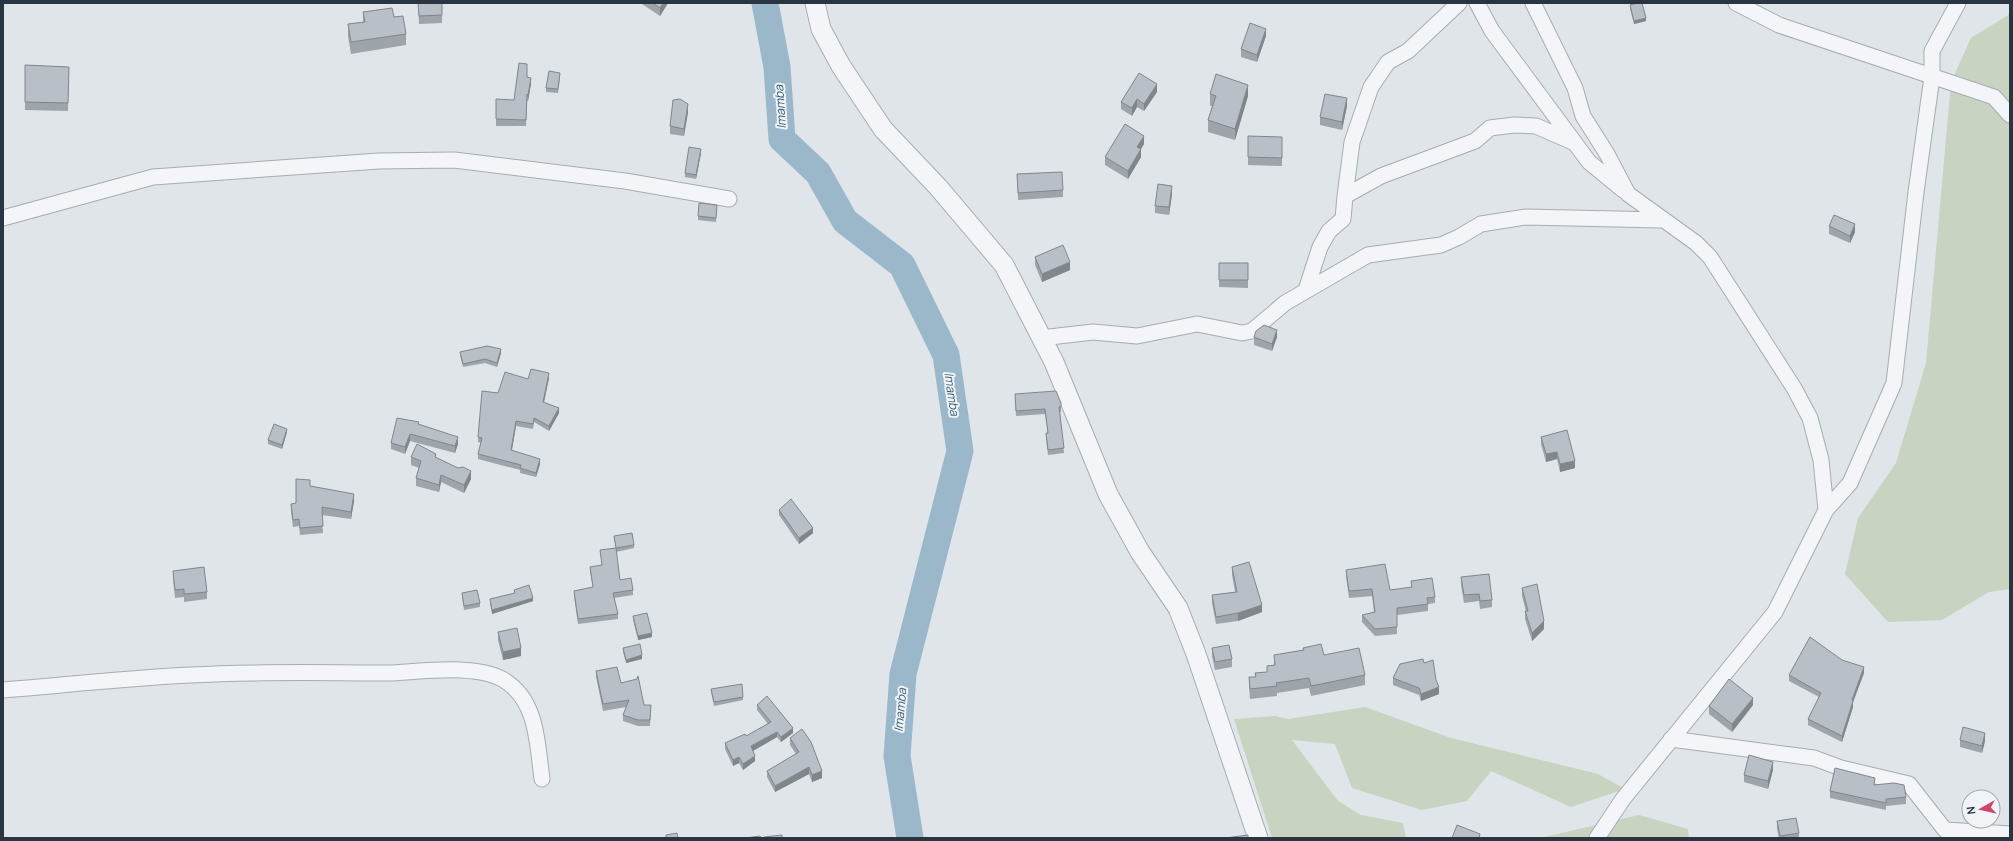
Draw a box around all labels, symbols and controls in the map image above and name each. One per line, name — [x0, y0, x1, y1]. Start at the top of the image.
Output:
water label: Imamba — [770, 83, 790, 129]
water label: Imamba — [941, 371, 964, 418]
water label: Imamba — [890, 686, 910, 732]
north arrow — [1961, 789, 2001, 829]
text: N — [1963, 805, 1979, 815]

